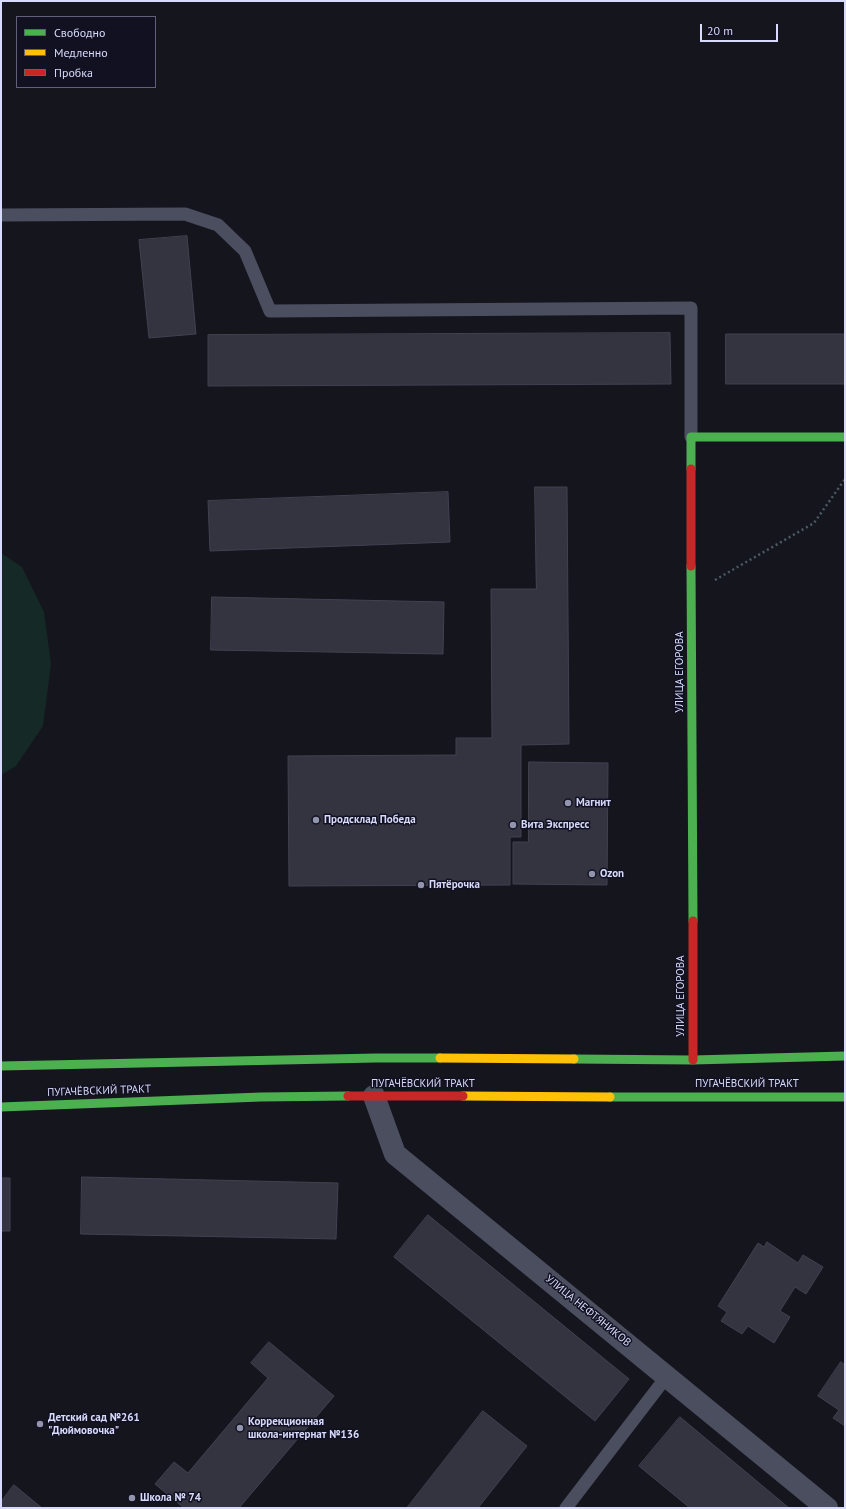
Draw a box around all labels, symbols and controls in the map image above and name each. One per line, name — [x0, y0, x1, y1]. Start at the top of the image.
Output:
legend — [16, 16, 156, 88]
scale bar — [702, 16, 780, 42]
text: 20 m — [707, 23, 733, 38]
text: Свободно — [54, 25, 105, 40]
text: Медленно — [54, 45, 108, 60]
text: Пробка — [54, 65, 93, 80]
street label: УЛИЦА ЕГОРОВА — [673, 631, 687, 713]
place label: Магнит — [576, 796, 611, 810]
marker: Магнит — [563, 798, 573, 808]
place label: Продсклад Победа — [324, 813, 416, 827]
marker: Продсклад Победа — [311, 815, 321, 825]
place label: Вита Экспресс — [521, 818, 589, 832]
marker: Вита Экспресс — [508, 820, 518, 830]
place label: Ozon — [600, 867, 624, 881]
marker: Ozon — [587, 869, 597, 879]
place label: Пятёрочка — [429, 878, 480, 892]
marker: Пятёрочка — [416, 880, 426, 890]
street label: УЛИЦА ЕГОРОВА — [674, 955, 688, 1037]
street label: ПУГАЧЁВСКИЙ ТРАКТ — [371, 1077, 475, 1091]
street label: ПУГАЧЁВСКИЙ ТРАКТ — [695, 1077, 799, 1091]
street label: ПУГАЧЁВСКИЙ ТРАКТ — [47, 1083, 151, 1099]
street label: УЛИЦА НЕФТЯНИКОВ — [543, 1272, 633, 1350]
place label: Детский сад №261 "Дюймовочка" — [48, 1411, 140, 1437]
place label: Коррекционная школа-интернат №136 — [248, 1415, 359, 1441]
marker: Детский сад №261 "Дюймовочка" — [35, 1419, 45, 1429]
marker: Коррекционная школа-интернат №136 — [235, 1423, 245, 1433]
place label: Школа № 74 — [140, 1491, 201, 1505]
marker: Школа № 74 — [127, 1493, 137, 1503]

